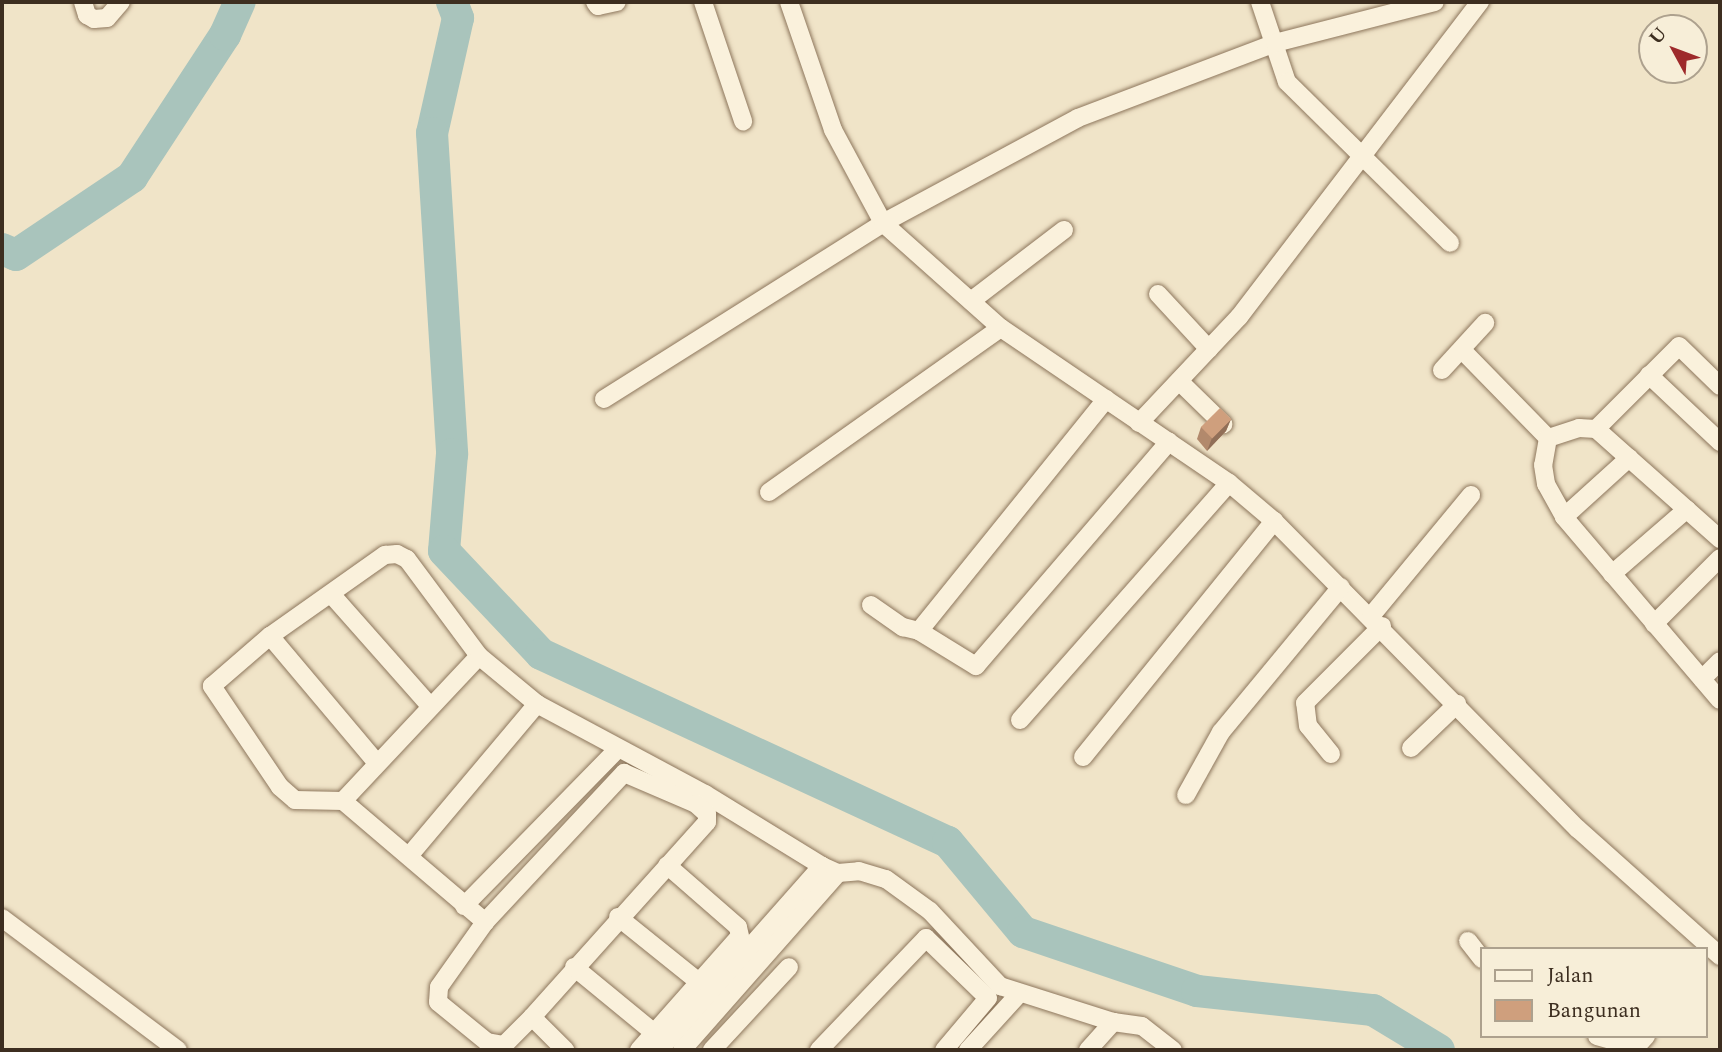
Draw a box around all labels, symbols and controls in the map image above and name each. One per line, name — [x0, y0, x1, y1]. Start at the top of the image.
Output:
north arrow — [1638, 14, 1708, 84]
text: U — [1642, 21, 1674, 52]
legend — [1480, 947, 1708, 1038]
text: Jalan — [1547, 960, 1593, 992]
text: Bangunan — [1547, 995, 1641, 1027]

